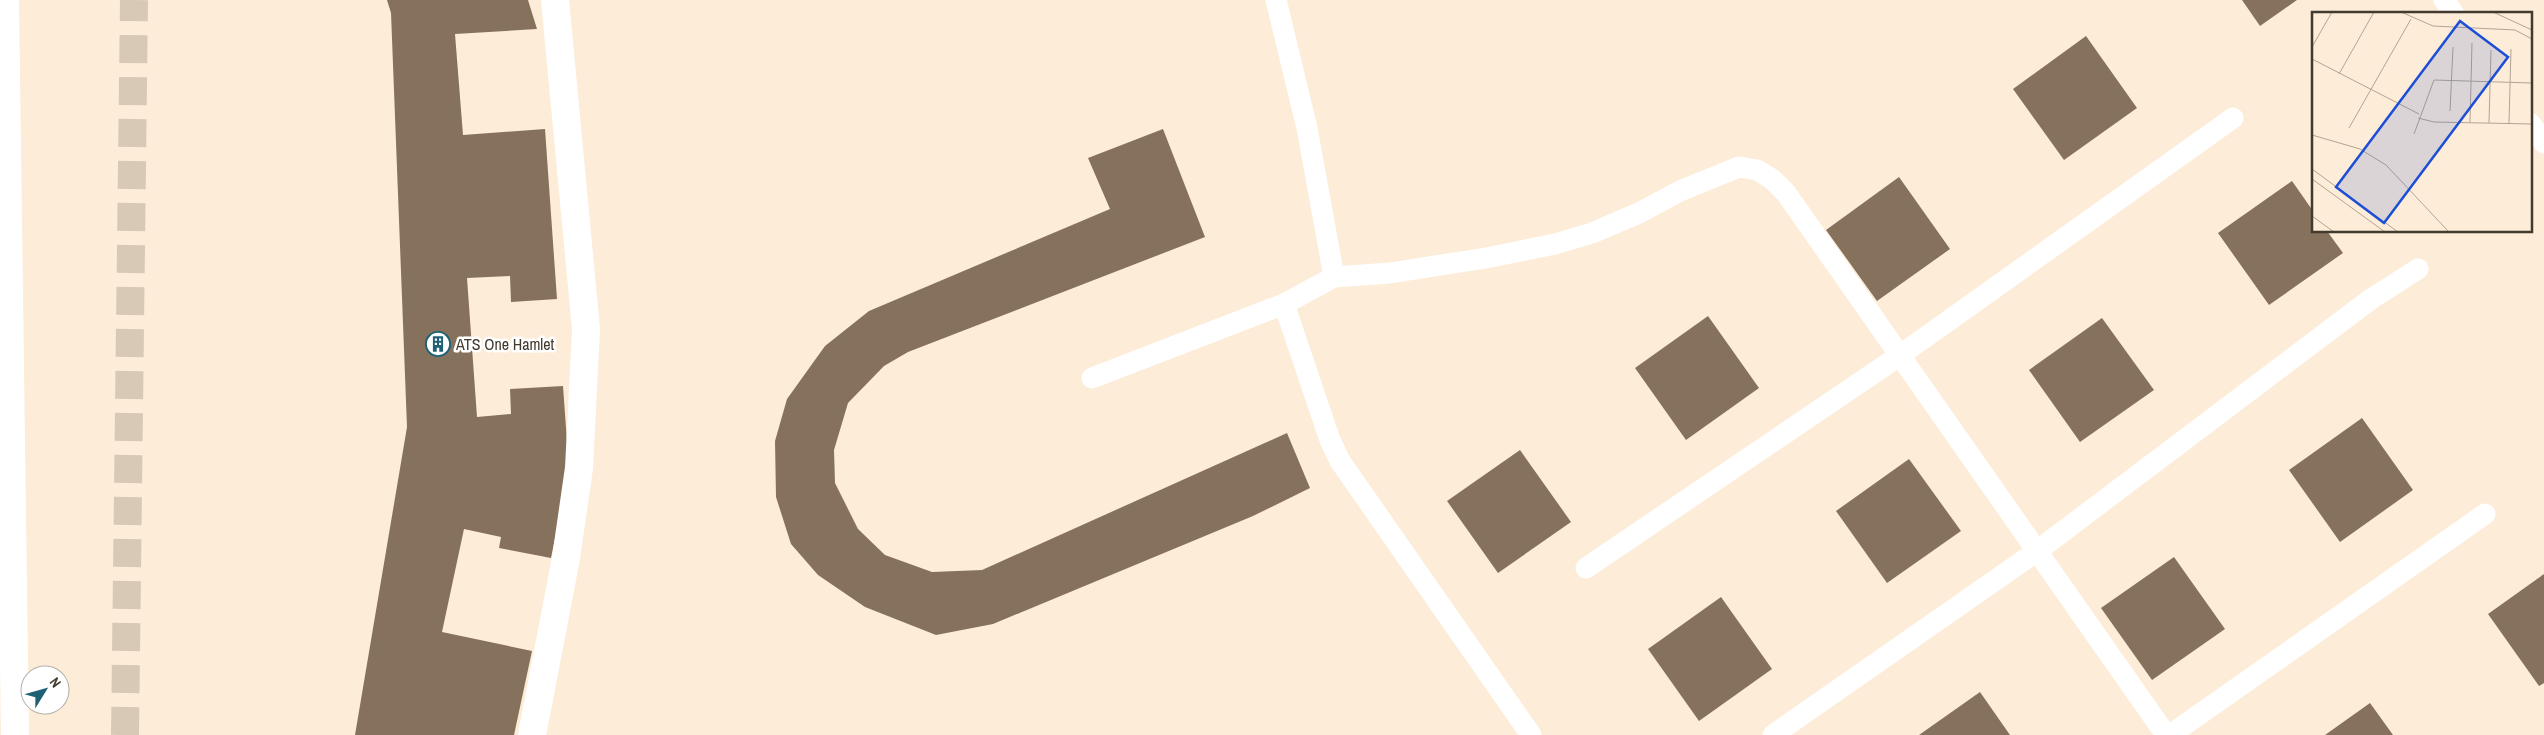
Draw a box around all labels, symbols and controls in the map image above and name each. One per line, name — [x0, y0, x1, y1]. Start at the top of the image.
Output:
inset map — [2312, 12, 2532, 232]
building icon: ATS One Hamlet — [425, 331, 451, 357]
place label: ATS One Hamlet — [455, 333, 555, 355]
north arrow — [20, 665, 70, 715]
text: N — [46, 673, 65, 691]

